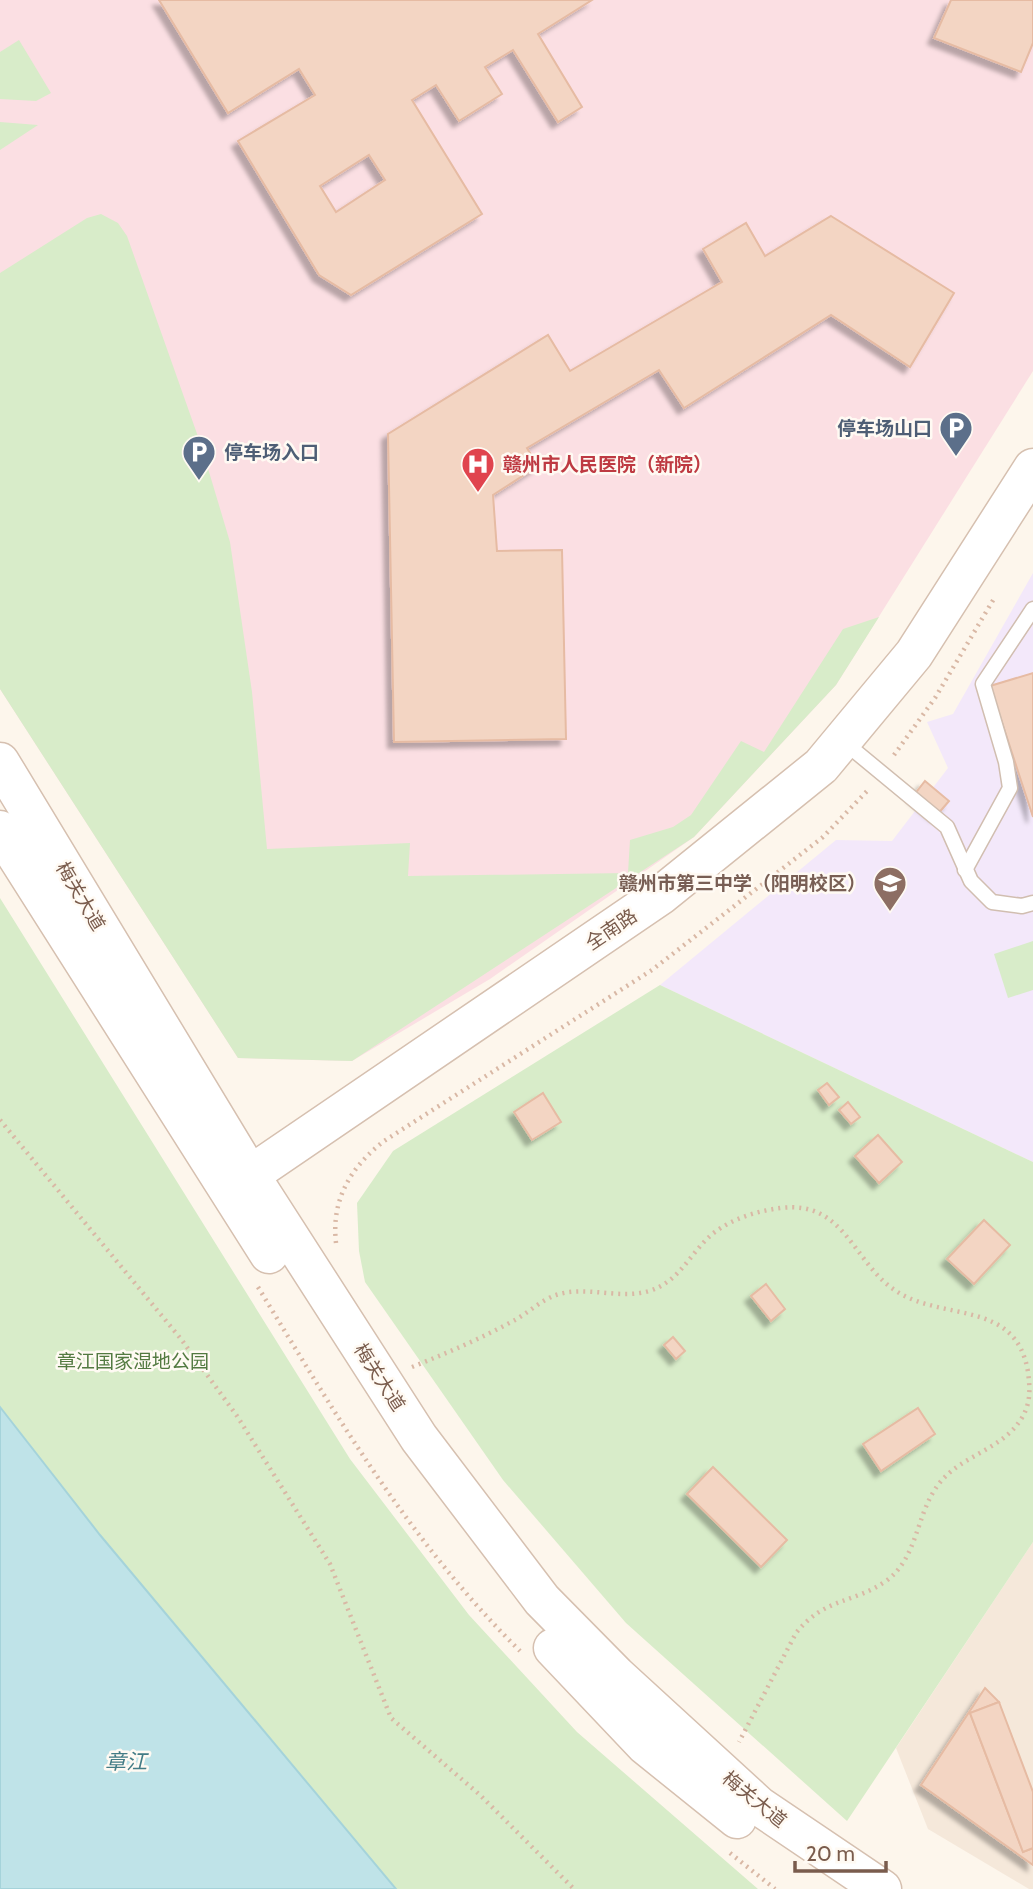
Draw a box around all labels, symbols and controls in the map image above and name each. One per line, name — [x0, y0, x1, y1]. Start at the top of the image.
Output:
parking icon: 停车场山口 — [937, 409, 975, 458]
place label: 停车场山口 — [837, 417, 932, 440]
parking icon: 停车场入口 — [180, 433, 218, 482]
place label: 停车场入口 — [224, 441, 319, 464]
hospital icon: 赣州市人民医院（新院） — [459, 445, 497, 494]
place label: 赣州市人民医院（新院） — [503, 453, 712, 476]
street label: 梅关大道 — [51, 858, 110, 935]
school or university icon: 赣州市第三中学（阳明校区） — [871, 864, 909, 913]
place label: 赣州市第三中学（阳明校区） — [619, 872, 866, 895]
street label: 全南路 — [581, 904, 641, 955]
street label: 梅关大道 — [349, 1339, 410, 1415]
park label: 章江国家湿地公园 — [57, 1350, 209, 1373]
water label: 章江 — [105, 1749, 149, 1774]
street label: 梅关大道 — [718, 1767, 791, 1832]
scale bar — [795, 1829, 886, 1873]
text: 20 m — [806, 1841, 855, 1866]

